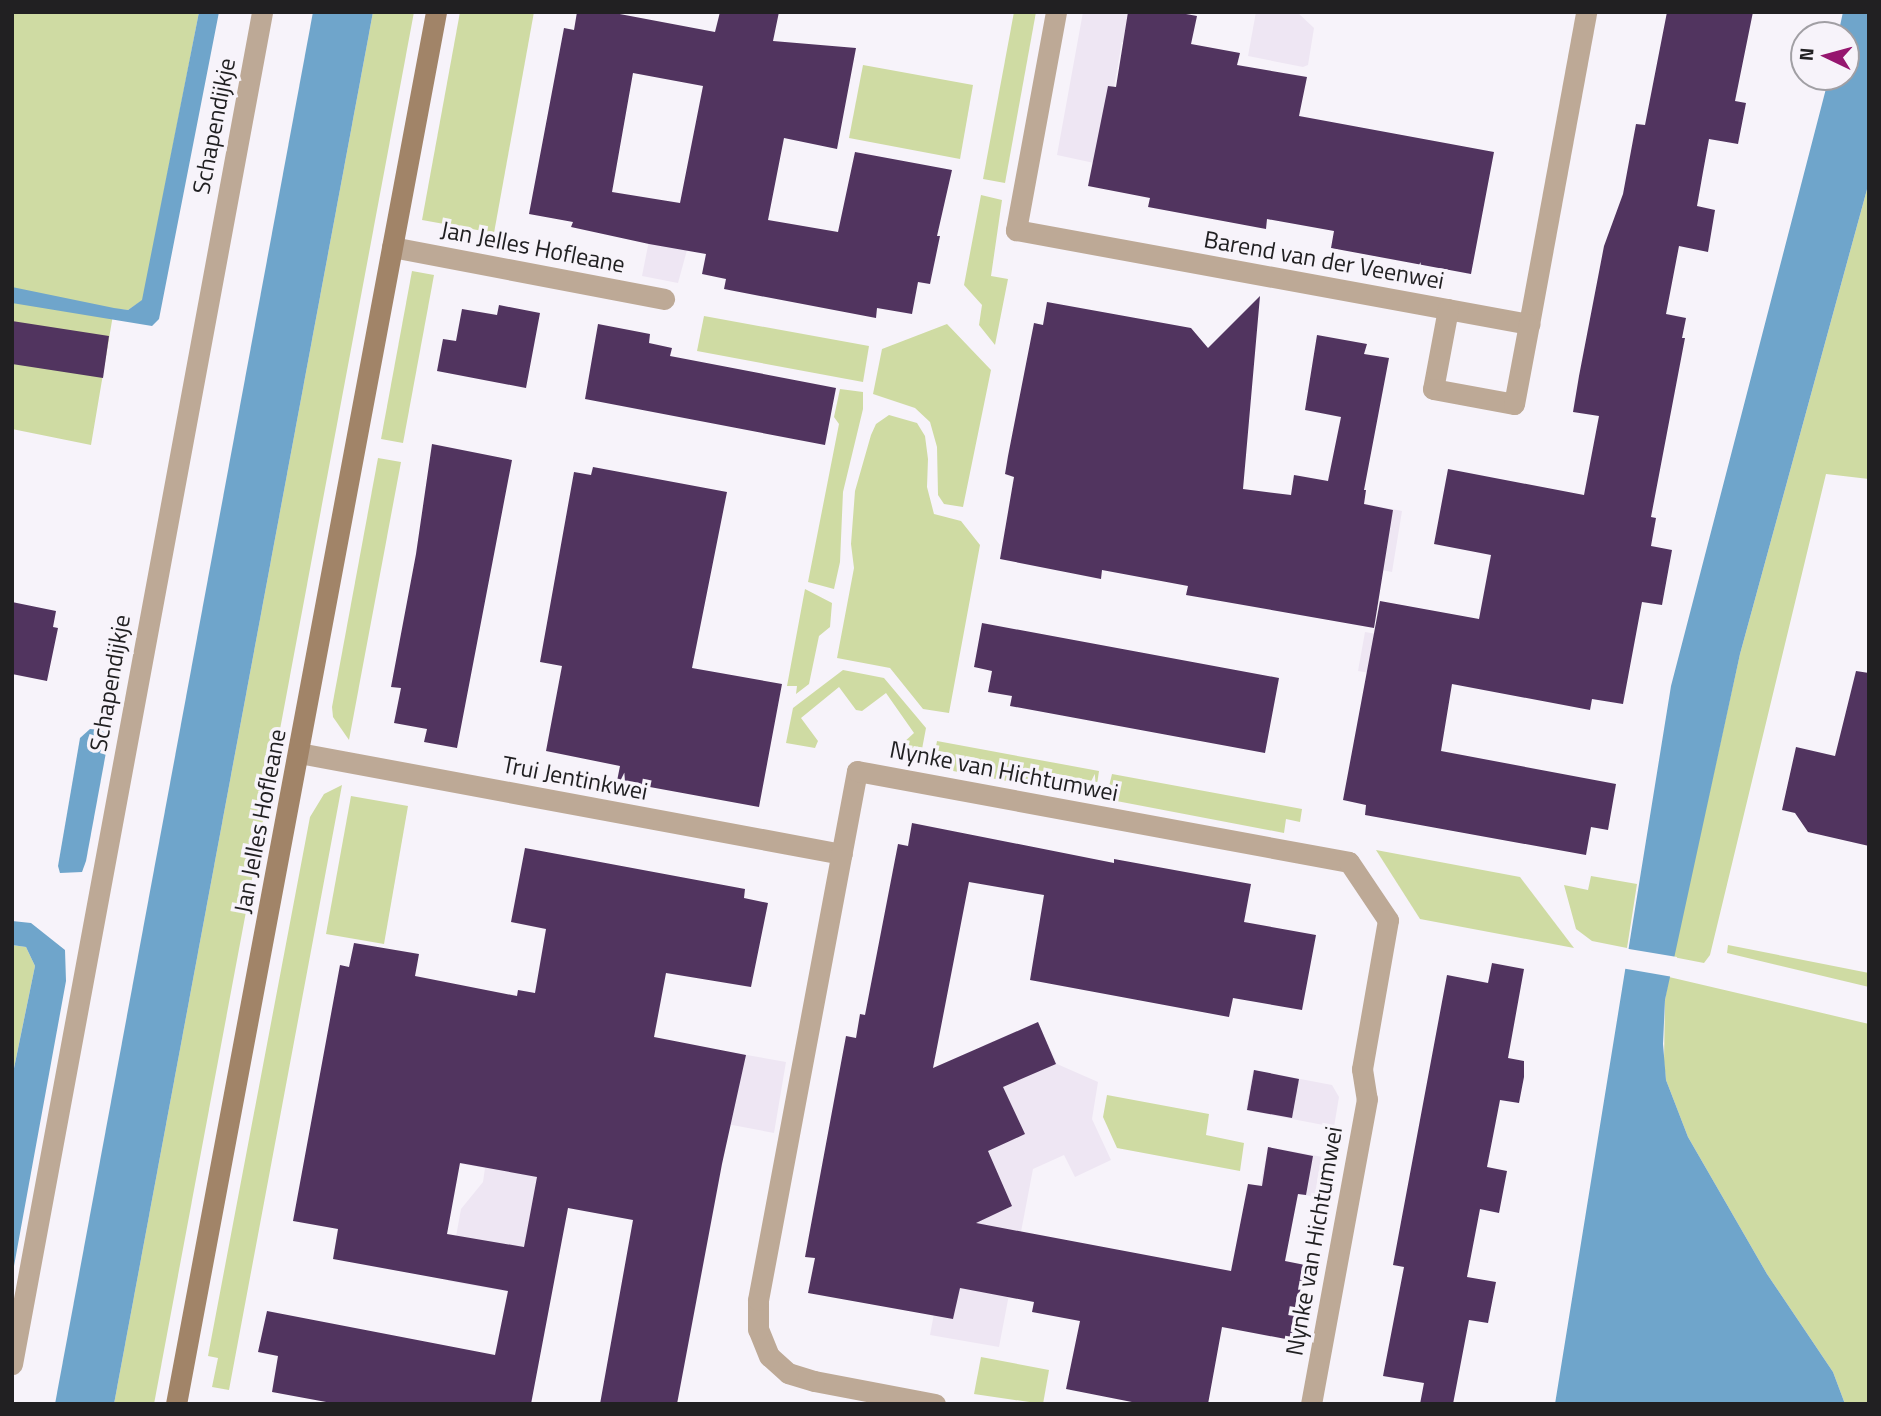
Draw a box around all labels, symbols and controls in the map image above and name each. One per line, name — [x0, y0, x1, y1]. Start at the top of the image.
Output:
north arrow — [1790, 21, 1860, 91]
text: N — [1791, 46, 1821, 62]
street label: Schapendijkje — [187, 55, 241, 197]
street label: Jan Jelles Hofleane — [438, 215, 628, 279]
street label: Barend van der Veenwei — [1202, 225, 1446, 295]
street label: Schapendijkje — [84, 612, 136, 754]
street label: Jan Jelles Hofleane — [228, 726, 292, 916]
street label: Nynke van Hichtumwei — [887, 735, 1121, 807]
street label: Trui Jentinkwei — [500, 750, 650, 806]
street label: Nynke van Hichtumwei — [1280, 1124, 1348, 1358]

